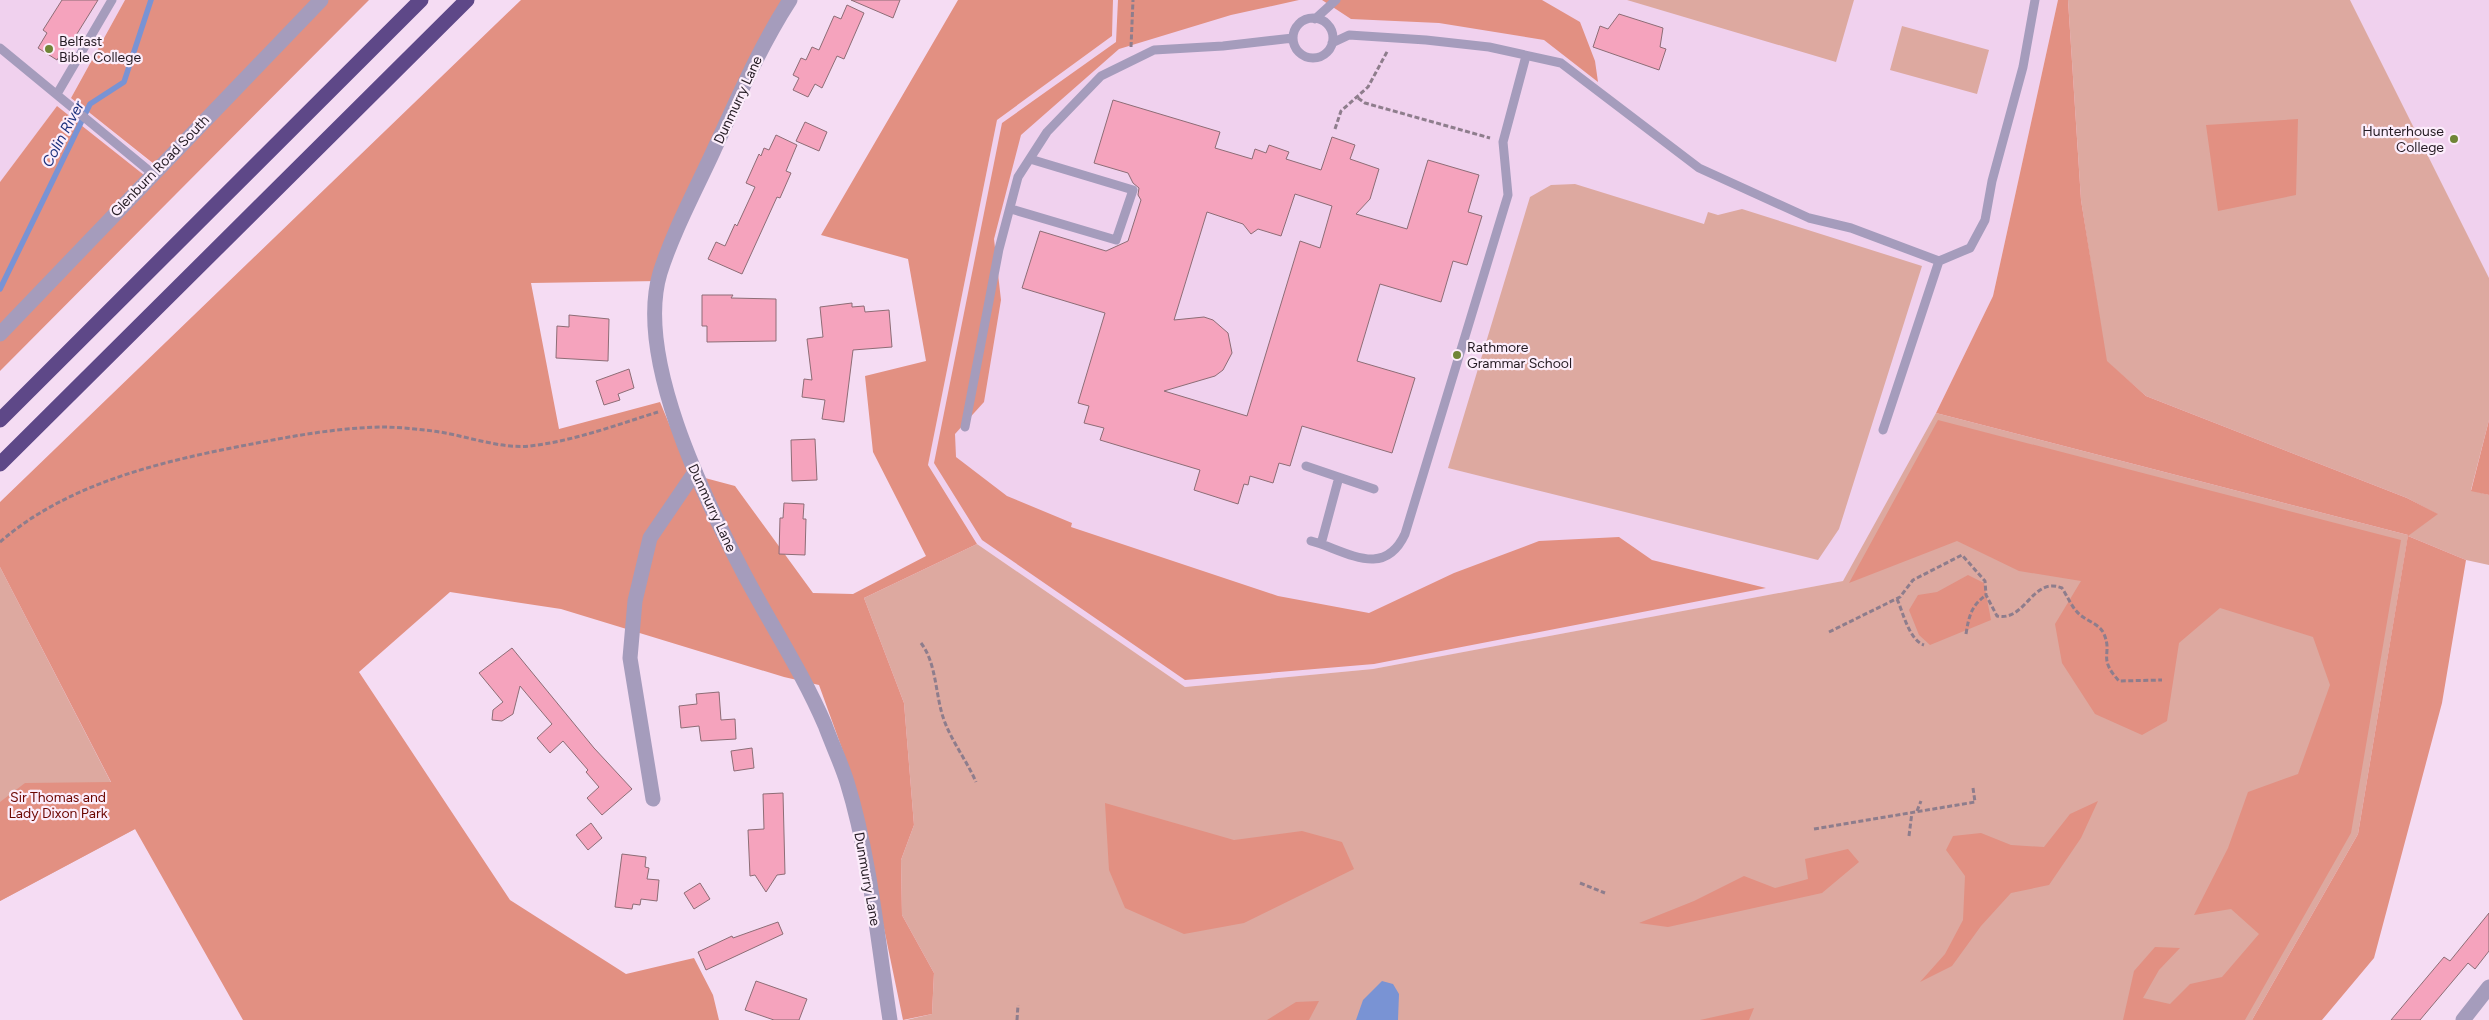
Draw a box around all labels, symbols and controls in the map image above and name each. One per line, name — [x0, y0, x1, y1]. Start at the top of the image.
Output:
place label: Belfast Bible College — [59, 33, 141, 66]
marker: Belfast Bible College — [43, 43, 55, 55]
street label: Dunmurry Lane — [710, 53, 766, 147]
water label: Colin River — [38, 97, 88, 170]
street label: Glenburn Road South — [107, 112, 213, 220]
place label: Hunterhouse College — [2362, 123, 2444, 156]
marker: Hunterhouse College — [2448, 133, 2460, 145]
place label: Rathmore Grammar School — [1467, 339, 1572, 372]
marker: Rathmore Grammar School — [1451, 349, 1463, 361]
street label: Dunmurry Lane — [684, 461, 740, 555]
park label: Sir Thomas and Lady Dixon Park — [9, 789, 108, 822]
street label: Dunmurry Lane — [850, 831, 884, 928]

